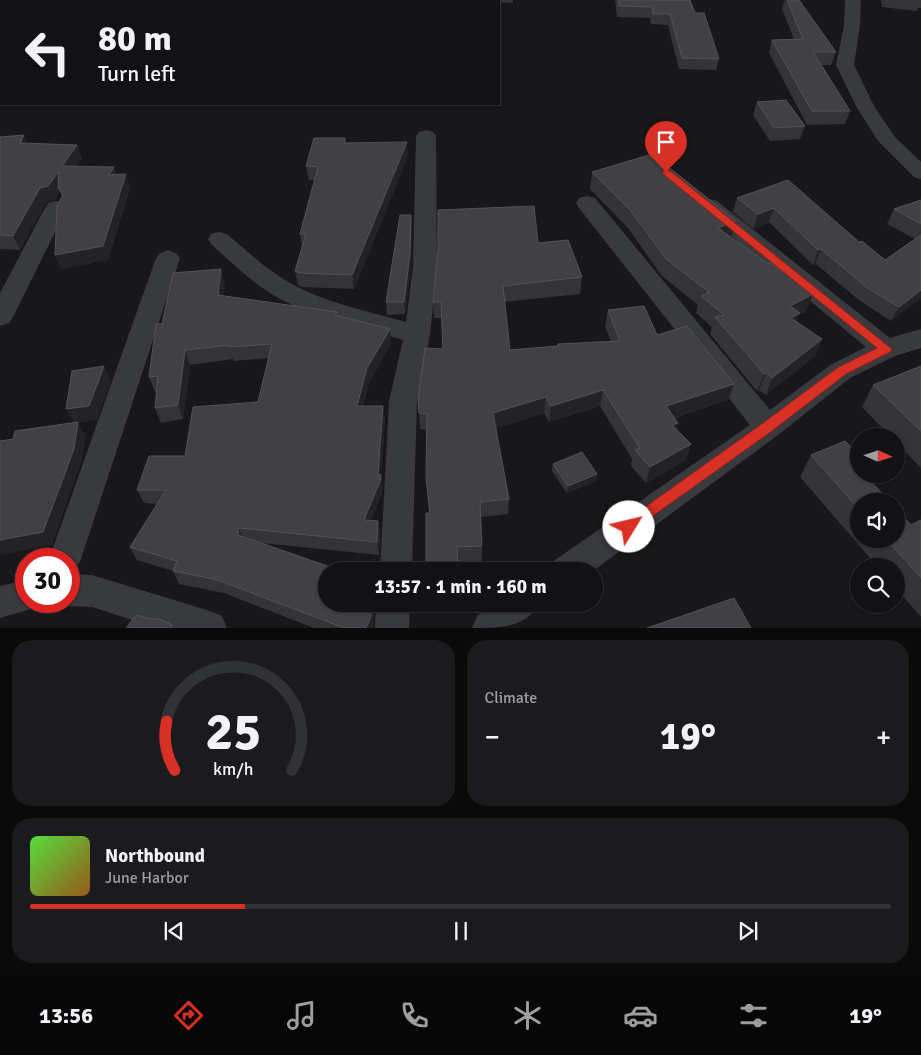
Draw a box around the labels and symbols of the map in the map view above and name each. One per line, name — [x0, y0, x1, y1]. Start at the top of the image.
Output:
pin — [645, 121, 687, 172]
north arrow — [850, 428, 905, 482]
position arrow — [602, 500, 654, 552]
speed limit sign: 30 — [15, 548, 80, 613]

